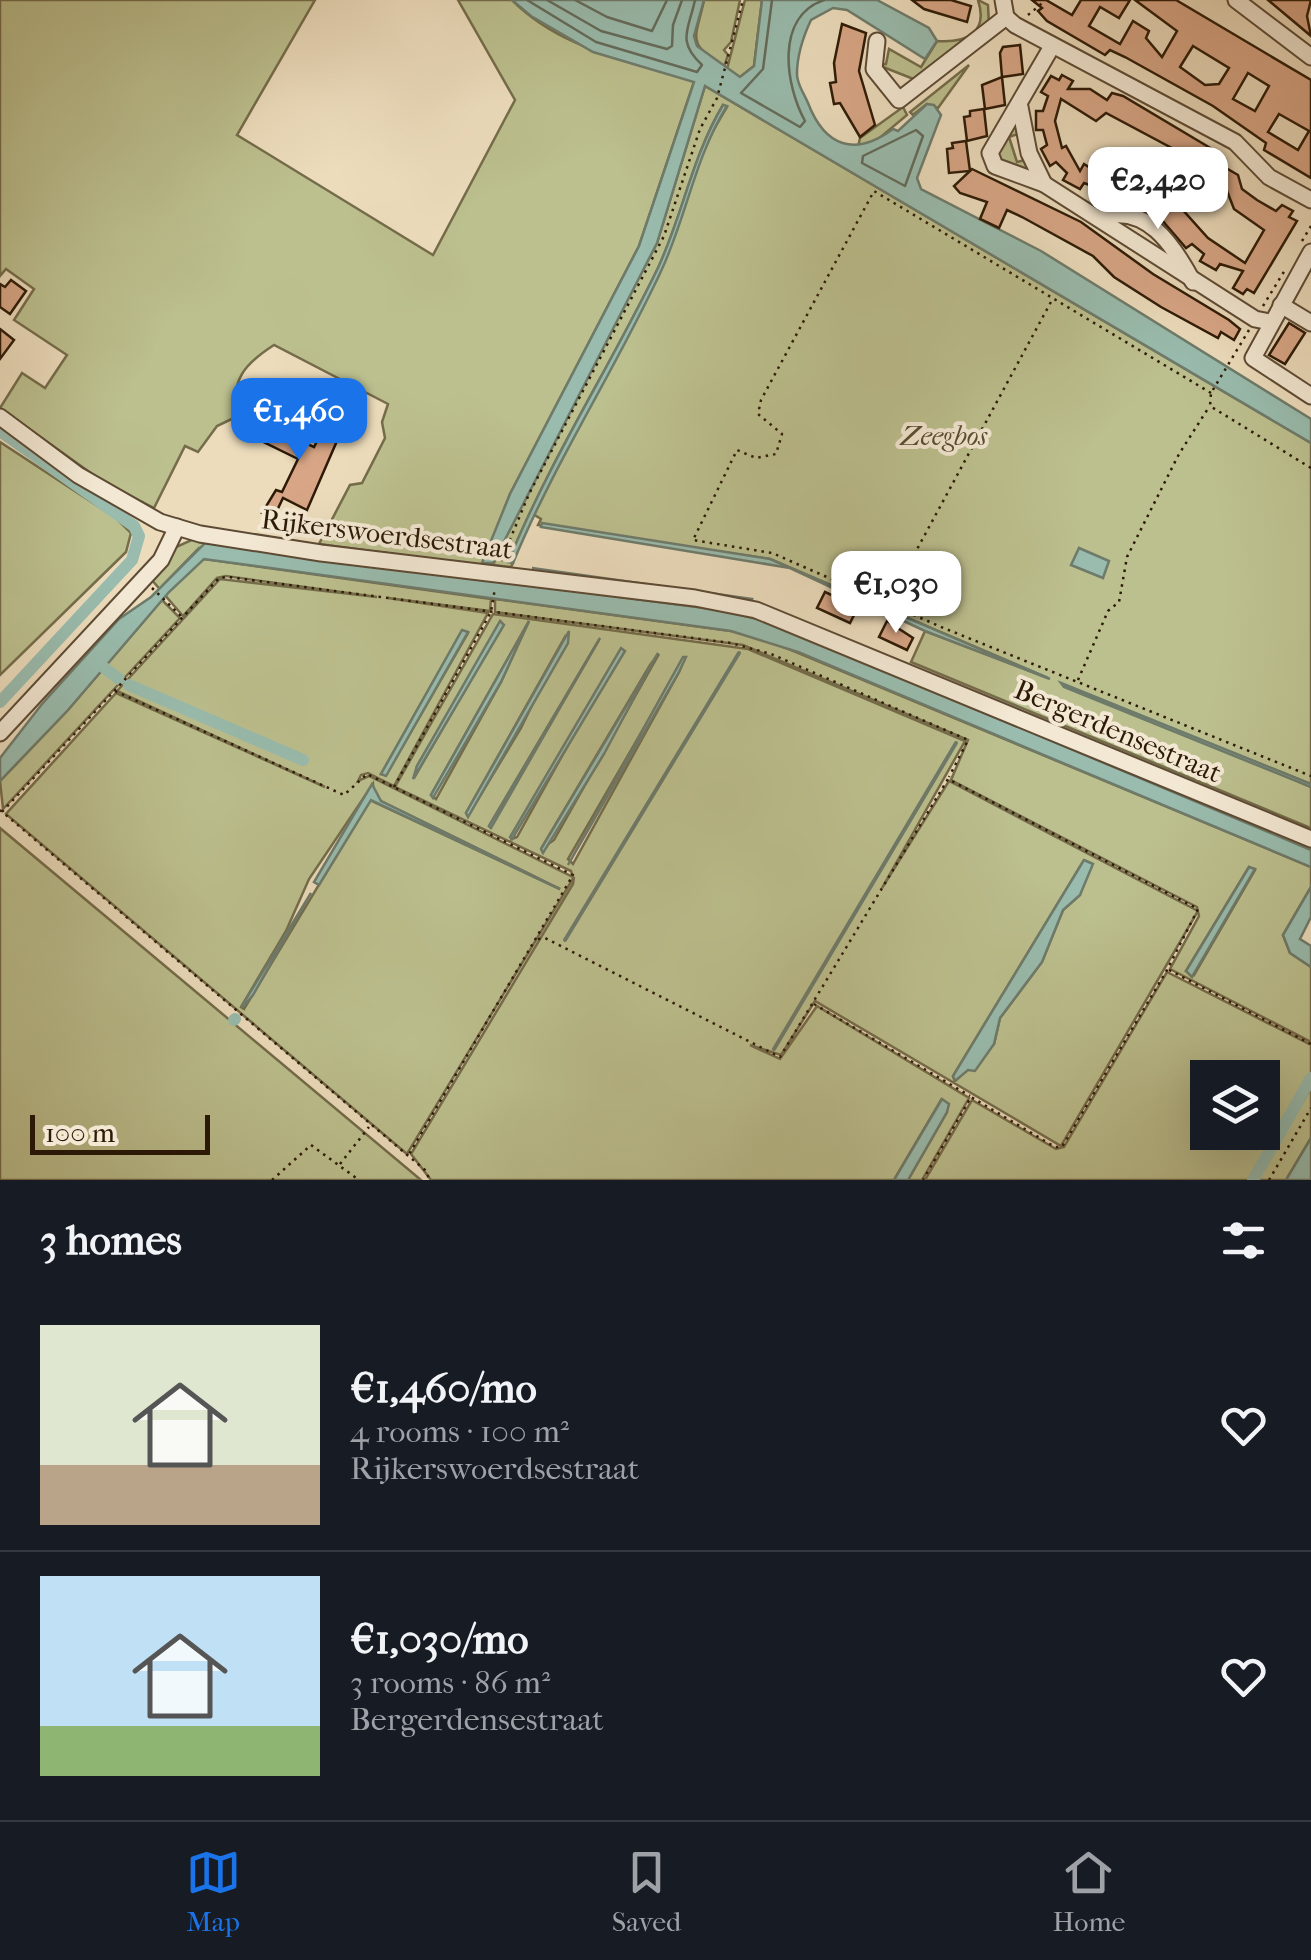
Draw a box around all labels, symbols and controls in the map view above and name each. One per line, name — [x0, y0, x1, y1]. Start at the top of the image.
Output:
pin: €2,420 — [1077, 147, 1239, 232]
text: €2,420 — [1110, 161, 1206, 198]
pin: €1,460 — [218, 378, 380, 463]
text: €1,460 — [253, 392, 345, 429]
park label: Zeegbos — [899, 419, 989, 452]
street label: Rijkerswoerdsestraat — [259, 502, 515, 566]
pin: €1,030 — [815, 551, 977, 636]
text: €1,030 — [853, 565, 939, 602]
street label: Bergerdensestraat — [1009, 672, 1227, 790]
map controls — [1190, 1060, 1280, 1150]
button: layers — [1190, 1060, 1280, 1150]
scale bar — [30, 1110, 210, 1154]
text: 100 m — [45, 1116, 115, 1149]
icon: filters — [1216, 1213, 1271, 1268]
text: 3 homes — [40, 1216, 182, 1265]
text: €1,460/mo — [350, 1364, 537, 1413]
icon: home — [120, 1365, 240, 1485]
icon: heart — [1216, 1398, 1271, 1453]
text: 4 rooms · 100 m² — [350, 1413, 569, 1450]
text: Rijkerswoerdsestraat — [350, 1450, 639, 1487]
text: €1,030/mo — [350, 1615, 529, 1664]
icon: home — [120, 1616, 240, 1736]
icon: heart — [1216, 1649, 1271, 1704]
text: 3 rooms · 86 m² — [350, 1664, 550, 1701]
text: Bergerdensestraat — [350, 1701, 604, 1738]
tab: Map — [186, 1845, 241, 1938]
tab: Saved — [612, 1845, 681, 1938]
tab: Home — [1053, 1845, 1125, 1938]

